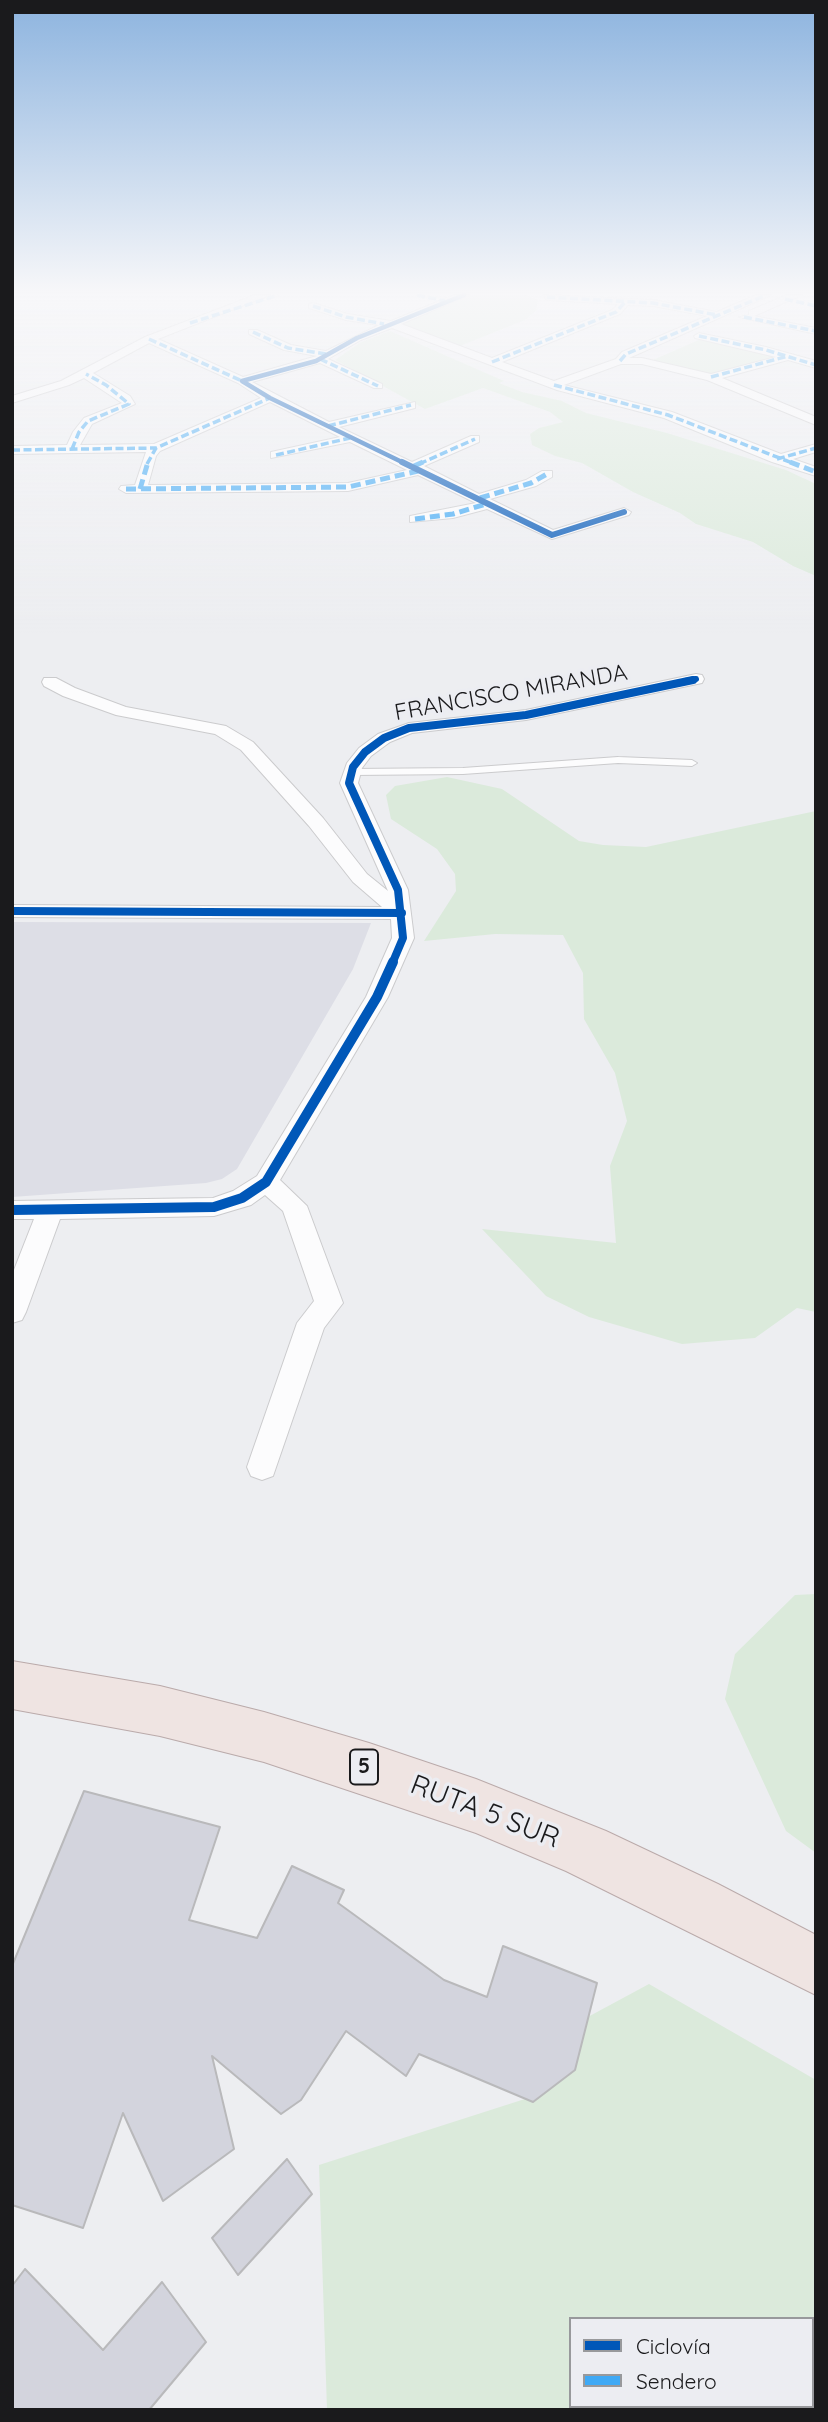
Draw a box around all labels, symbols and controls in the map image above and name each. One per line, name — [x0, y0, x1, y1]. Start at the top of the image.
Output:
street label: FRANCISCO MIRANDA — [393, 659, 629, 727]
road number: 5 — [350, 1750, 378, 1784]
street label: RUTA 5 SUR — [406, 1768, 564, 1856]
legend — [569, 2317, 814, 2408]
text: Ciclovía — [636, 2333, 711, 2359]
text: Sendero — [636, 2368, 717, 2394]

